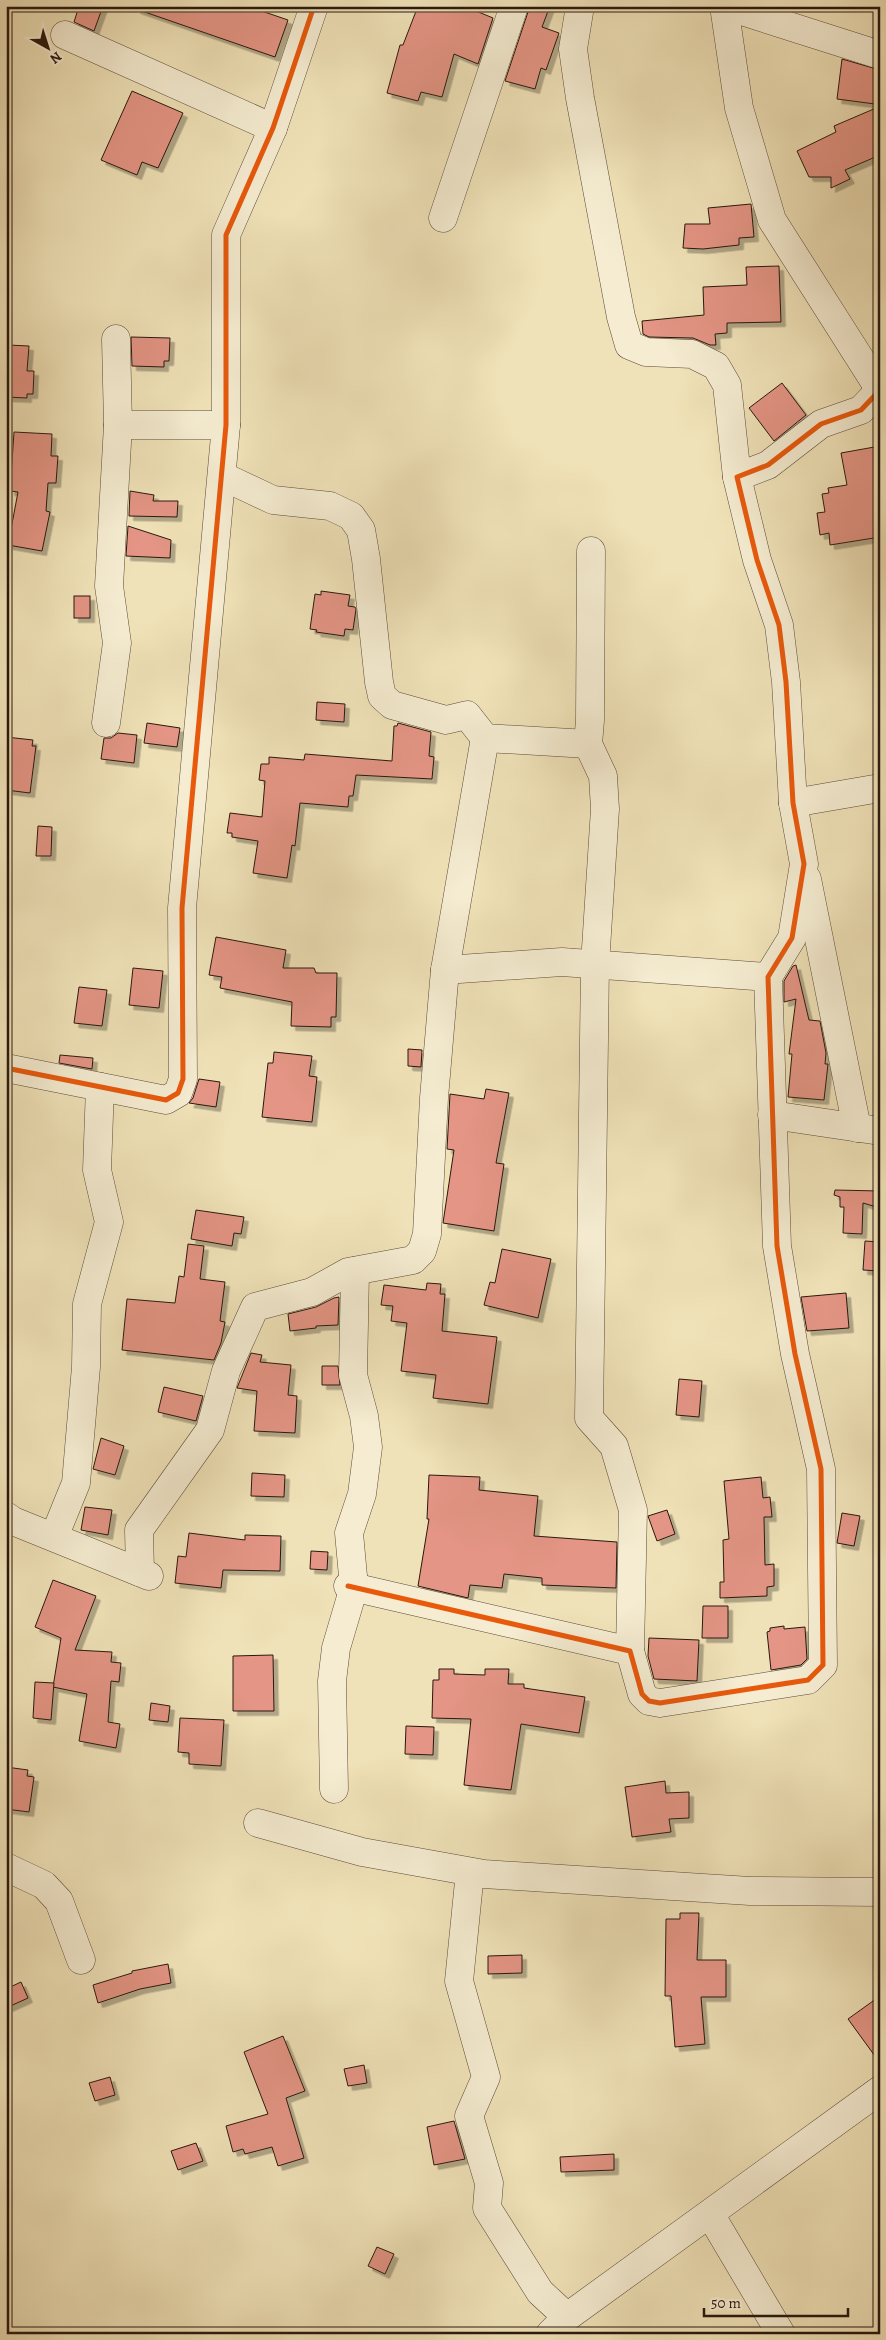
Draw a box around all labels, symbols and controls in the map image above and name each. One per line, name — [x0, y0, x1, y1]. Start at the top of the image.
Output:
north arrow — [22, 22, 72, 72]
text: N — [46, 47, 66, 68]
scale bar — [704, 2285, 847, 2317]
text: 50 m — [711, 2293, 741, 2313]

